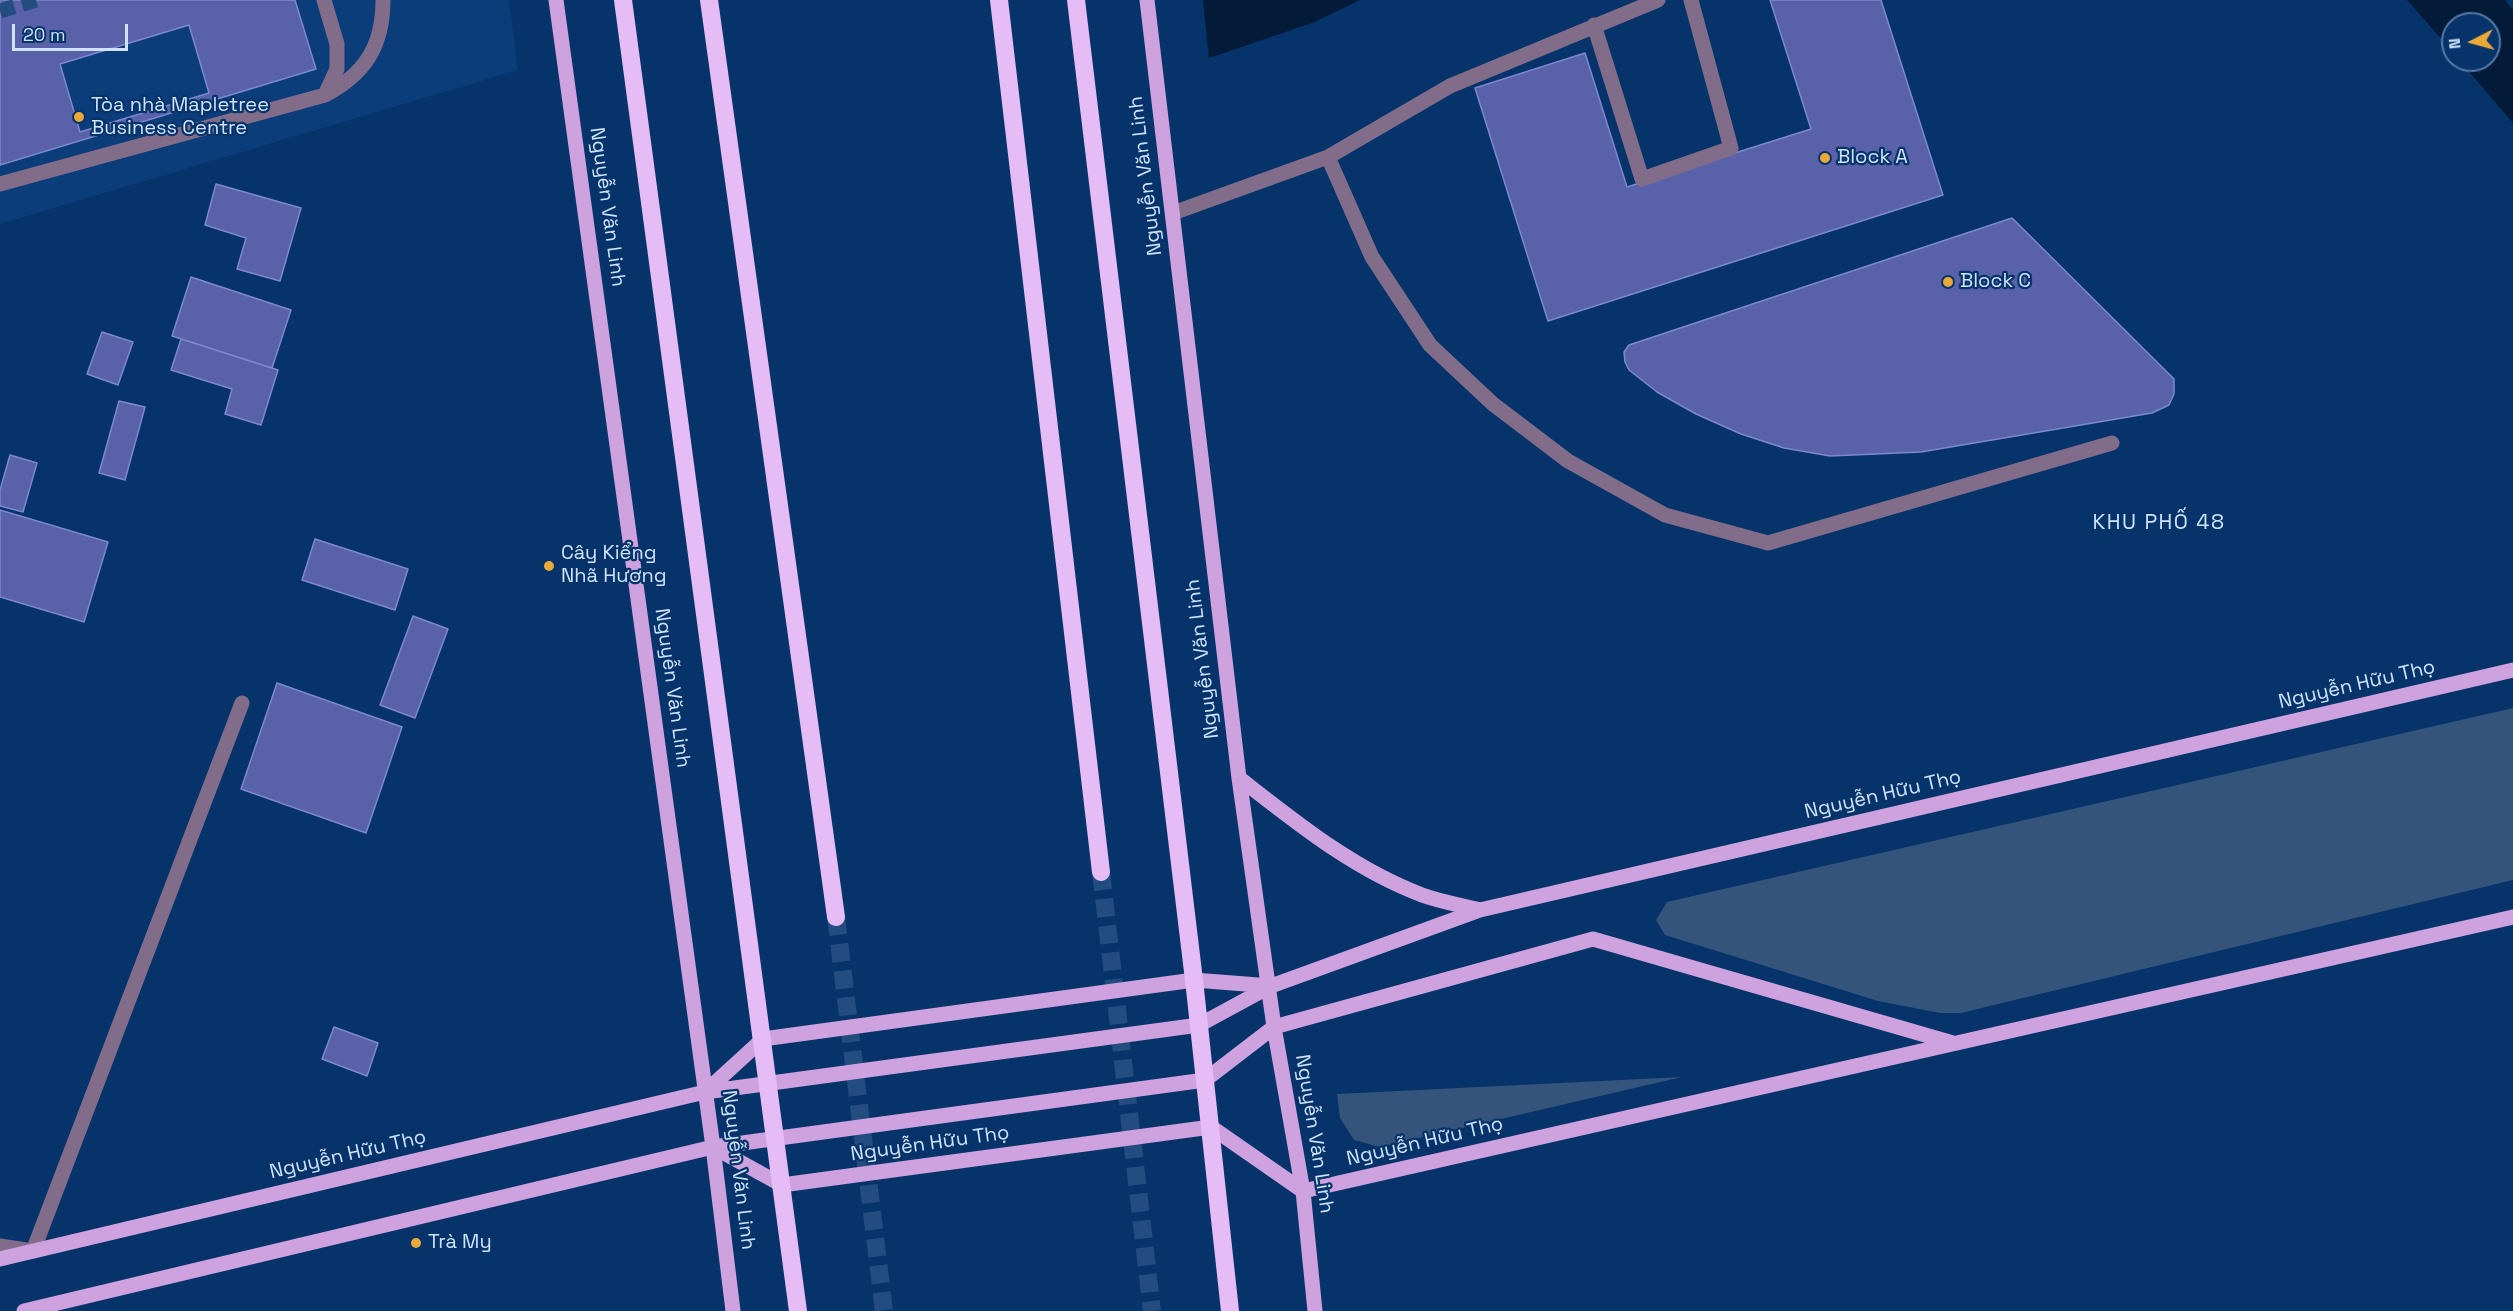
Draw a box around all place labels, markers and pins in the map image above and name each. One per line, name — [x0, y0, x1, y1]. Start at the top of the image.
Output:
place label: Tòa nhà Mapletree Business Centre — [91, 94, 269, 141]
marker: Tòa nhà Mapletree Business Centre — [72, 110, 86, 124]
place label: Block A — [1837, 146, 1908, 170]
marker: Block A — [1818, 151, 1832, 165]
place label: Block C — [1960, 270, 2031, 294]
marker: Block C — [1941, 275, 1955, 289]
place label: Cây Kiểng Nhã Hương — [561, 542, 667, 589]
marker: Cây Kiểng Nhã Hương — [542, 559, 556, 573]
place label: Trà My — [428, 1231, 492, 1255]
marker: Trà My — [409, 1236, 423, 1250]

